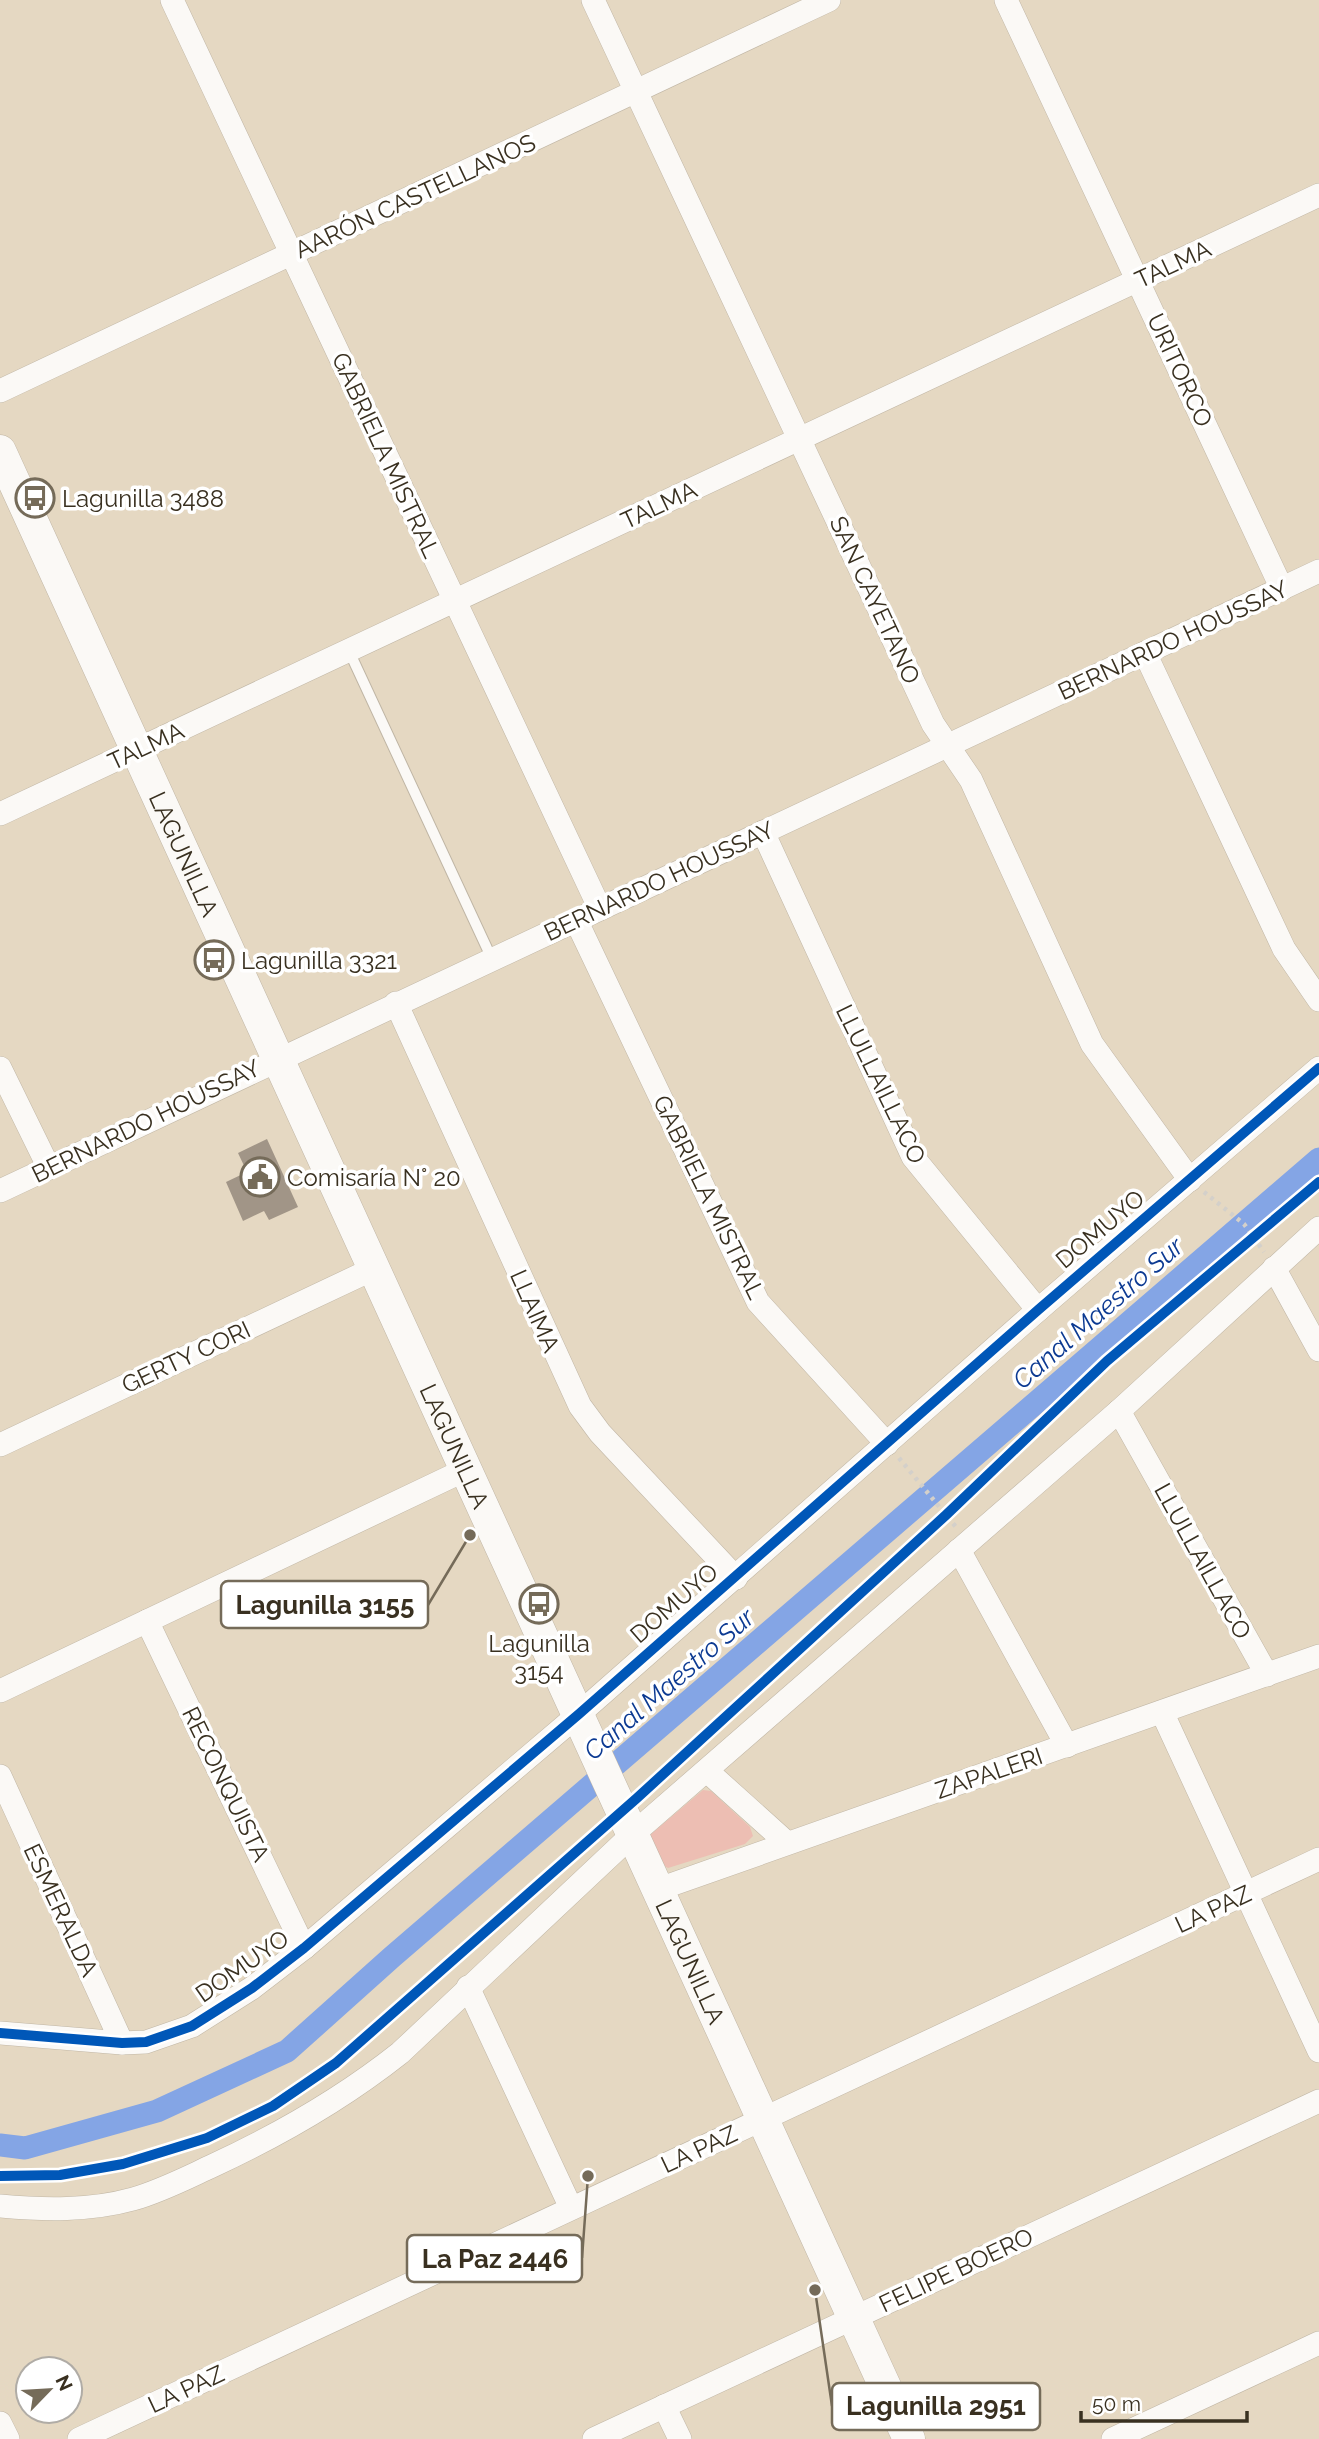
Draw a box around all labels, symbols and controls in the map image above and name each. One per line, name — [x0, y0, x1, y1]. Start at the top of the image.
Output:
street label: AARÓN CASTELLANOS — [290, 127, 540, 265]
street label: TALMA — [1130, 234, 1216, 294]
street label: URITORCO — [1141, 309, 1219, 431]
street label: GABRIELA MISTRAL — [326, 348, 446, 562]
street label: TALMA — [616, 475, 702, 535]
bus stop icon: Lagunilla 3488 — [14, 477, 56, 519]
place label: Lagunilla 3488 — [62, 484, 224, 513]
street label: SAN CAYETANO — [823, 512, 927, 688]
street label: BERNARDO HOUSSAY — [1053, 574, 1293, 706]
street label: TALMA — [103, 716, 189, 776]
street label: LAGUNILLA — [143, 787, 225, 921]
street label: BERNARDO HOUSSAY — [539, 815, 779, 947]
bus stop icon: Lagunilla 3321 — [193, 939, 235, 981]
place label: Lagunilla 3321 — [241, 946, 397, 975]
street label: LLULLAILLACO — [830, 1000, 932, 1168]
street label: BERNARDO HOUSSAY — [27, 1053, 265, 1189]
street label: GABRIELA MISTRAL — [647, 1090, 771, 1304]
public building icon: Comisaría N° 20 — [239, 1156, 281, 1198]
place label: Comisaría N° 20 — [287, 1163, 461, 1192]
street label: DOMUYO — [1050, 1184, 1150, 1274]
water label: Canal Maestro Sur — [1007, 1230, 1190, 1395]
street label: LLAIMA — [504, 1265, 566, 1357]
street label: GERTY CORI — [117, 1315, 255, 1399]
street label: LAGUNILLA — [414, 1379, 496, 1513]
street label: LLULLAILLACO — [1148, 1478, 1258, 1644]
street label: DOMUYO — [624, 1557, 724, 1649]
callout: Lagunilla 3155 — [221, 1581, 428, 1628]
bus stop icon: Lagunilla 3154 — [518, 1583, 560, 1625]
text: Lagunilla 3155 — [236, 1590, 414, 1620]
water label: Canal Maestro Sur — [578, 1601, 761, 1766]
place label: Lagunilla 3154 — [488, 1629, 590, 1686]
street label: RECONQUISTA — [176, 1702, 276, 1866]
street label: ZAPALERI — [932, 1741, 1046, 1805]
street label: ESMERALDA — [18, 1839, 104, 1981]
street label: LA PAZ — [1170, 1879, 1256, 1939]
street label: LAGUNILLA — [650, 1895, 732, 2028]
street label: DOMUYO — [190, 1923, 294, 2009]
street label: LA PAZ — [656, 2119, 742, 2179]
street label: FELIPE BOERO — [874, 2222, 1038, 2318]
callout: La Paz 2446 — [407, 2235, 582, 2282]
text: La Paz 2446 — [422, 2244, 568, 2274]
north arrow — [14, 2355, 84, 2425]
street label: LA PAZ — [143, 2359, 229, 2419]
text: N — [51, 2372, 77, 2394]
scale bar — [1081, 2380, 1247, 2424]
callout: Lagunilla 2951 — [832, 2383, 1040, 2430]
text: Lagunilla 2951 — [846, 2391, 1026, 2421]
text: 50 m — [1092, 2391, 1141, 2416]

